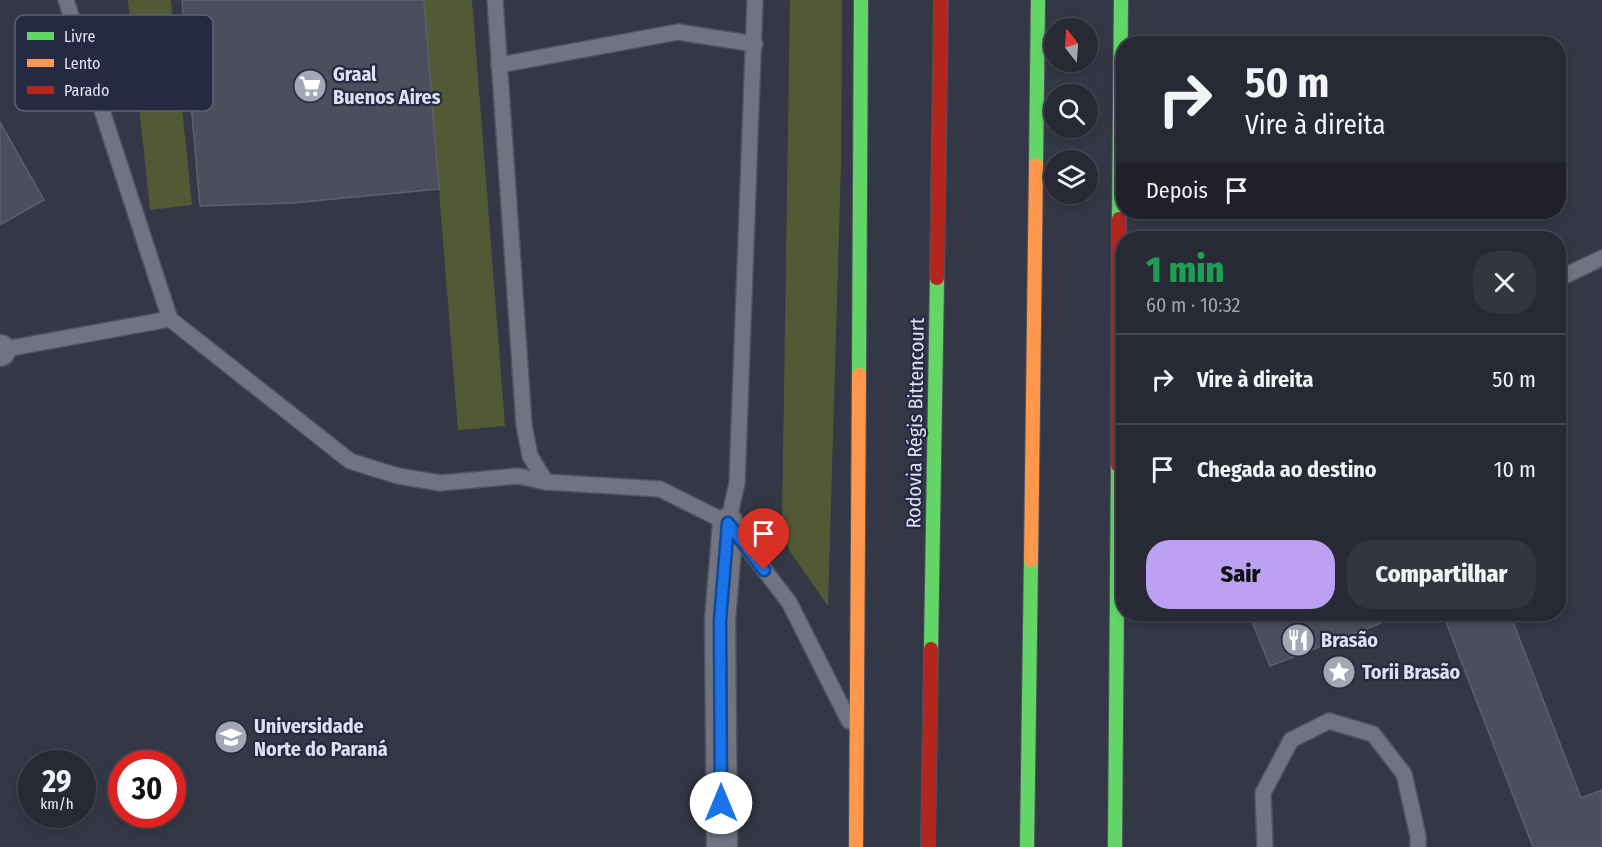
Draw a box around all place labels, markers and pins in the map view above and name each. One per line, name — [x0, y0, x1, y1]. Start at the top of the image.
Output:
place label: Graal Buenos Aires — [333, 62, 441, 109]
supermarket icon: Graal Buenos Aires — [292, 68, 328, 104]
pin — [738, 508, 789, 570]
restaurant icon: Brasão — [1280, 622, 1316, 658]
place label: Brasão — [1321, 628, 1378, 652]
place icon: Torii Brasão — [1321, 654, 1357, 690]
place label: Torii Brasão — [1362, 660, 1461, 684]
place label: Universidade Norte do Paraná — [254, 714, 388, 761]
school or university icon: Universidade Norte do Paraná — [213, 719, 249, 755]

